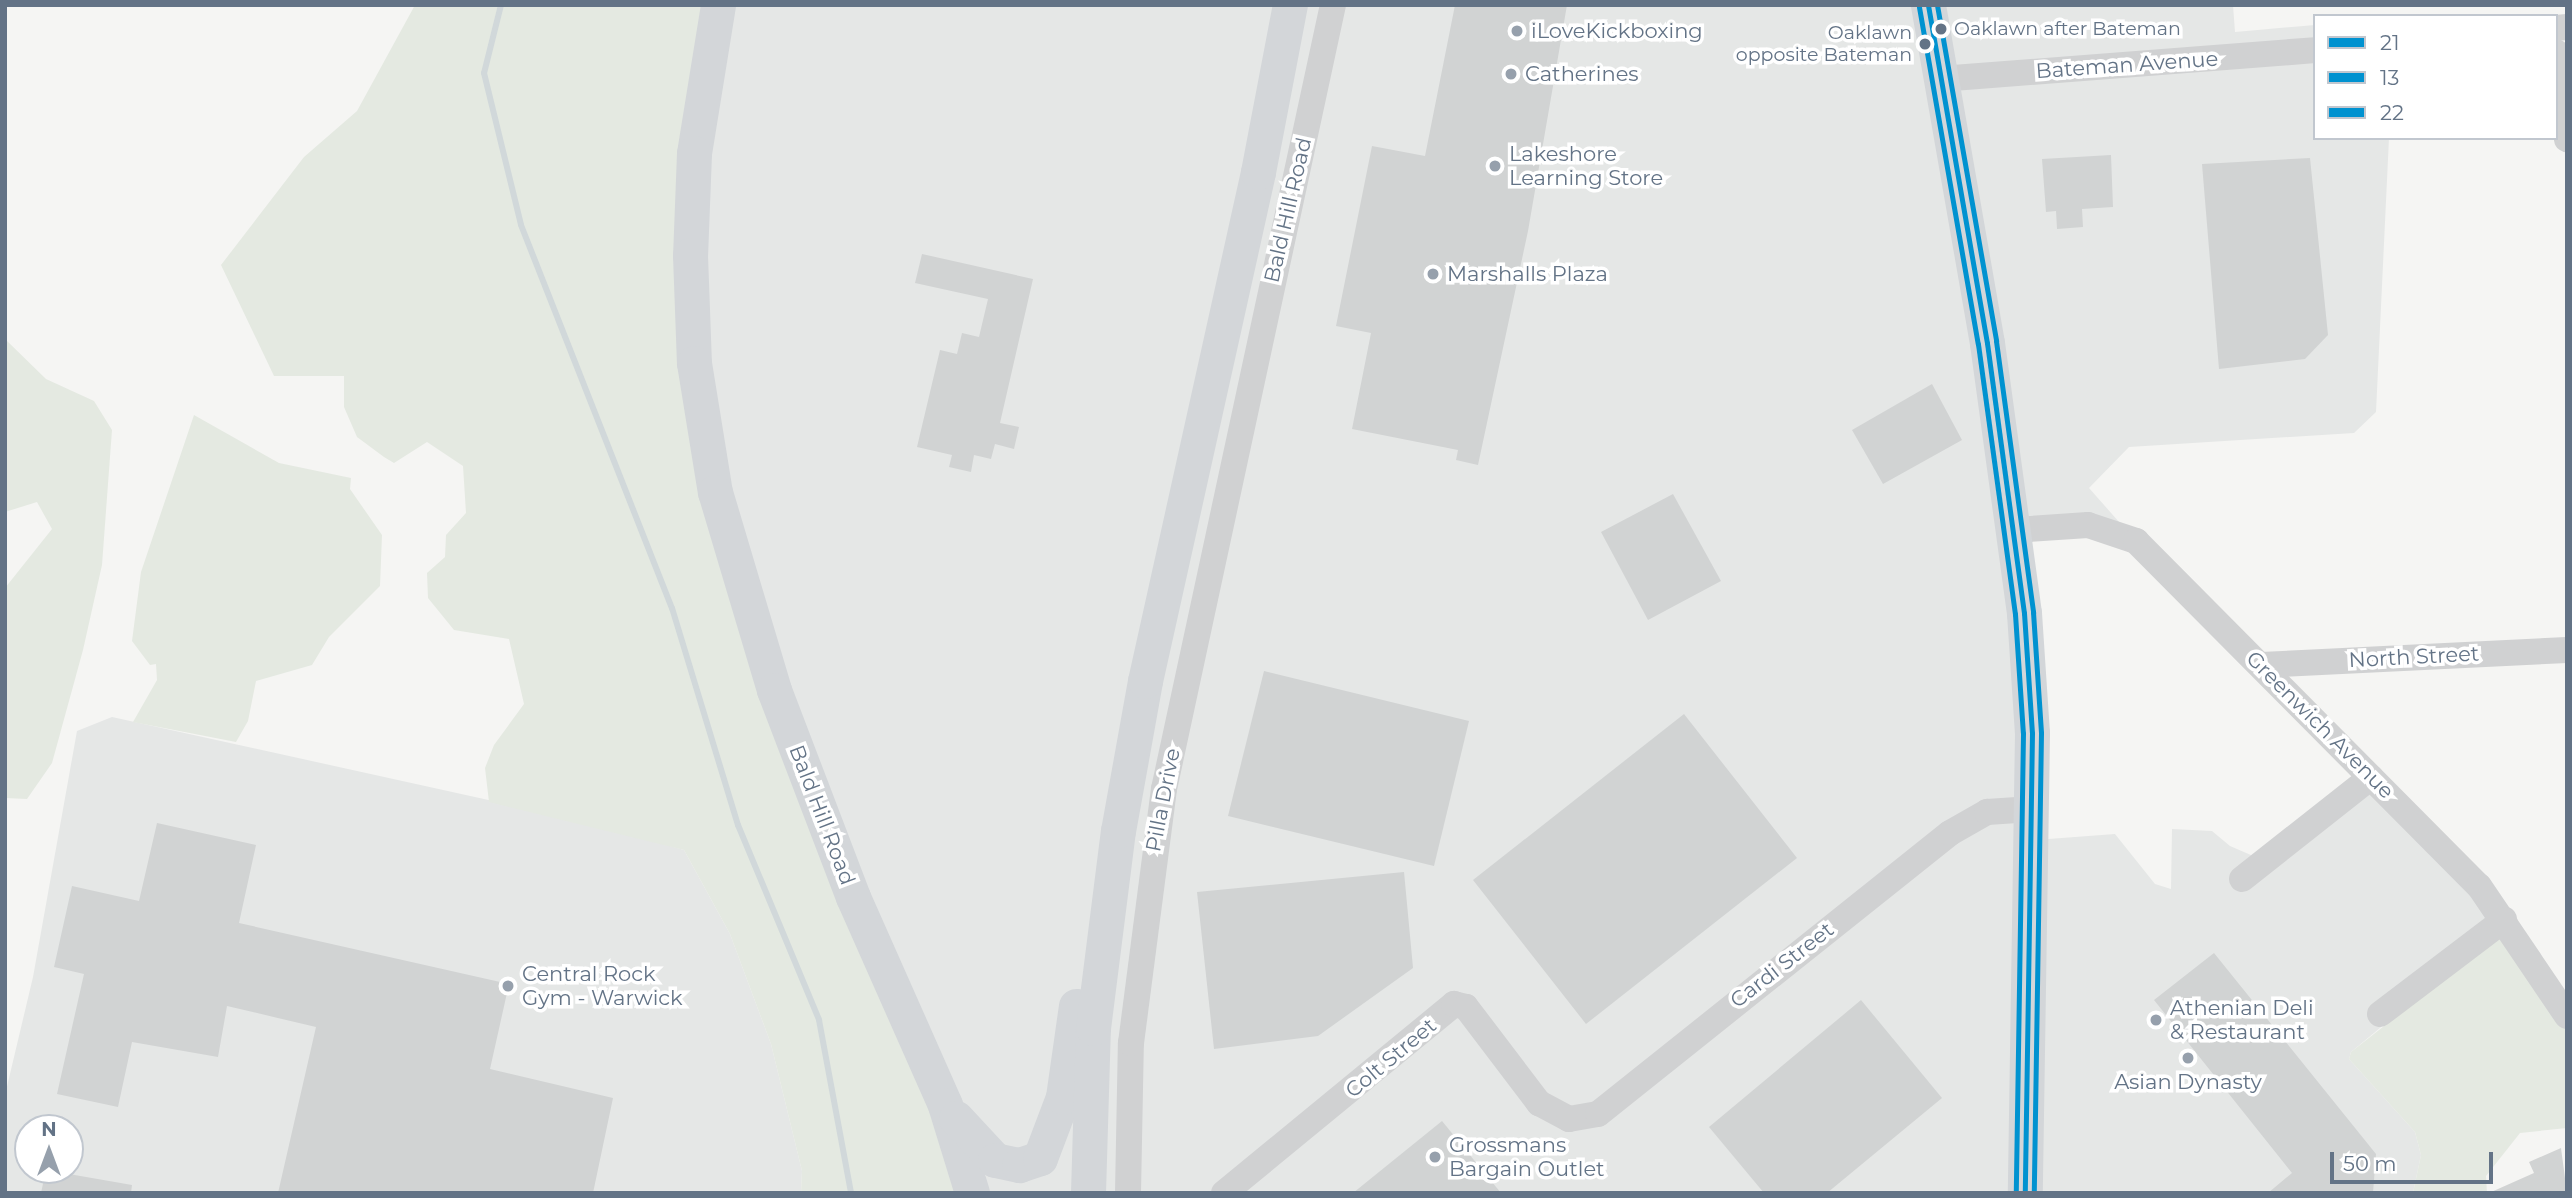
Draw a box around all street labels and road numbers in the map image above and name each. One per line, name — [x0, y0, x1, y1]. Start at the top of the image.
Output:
street label: Bateman Avenue — [2035, 46, 2219, 84]
street label: Bald Hill Road — [1259, 135, 1317, 285]
street label: North Street — [2348, 641, 2480, 673]
street label: Greenwich Avenue — [2241, 646, 2399, 804]
street label: Bald Hill Road — [784, 741, 860, 889]
street label: Pilla Drive — [1141, 746, 1185, 854]
street label: Cardi Street — [1725, 917, 1839, 1013]
street label: Colt Street — [1341, 1013, 1441, 1103]

